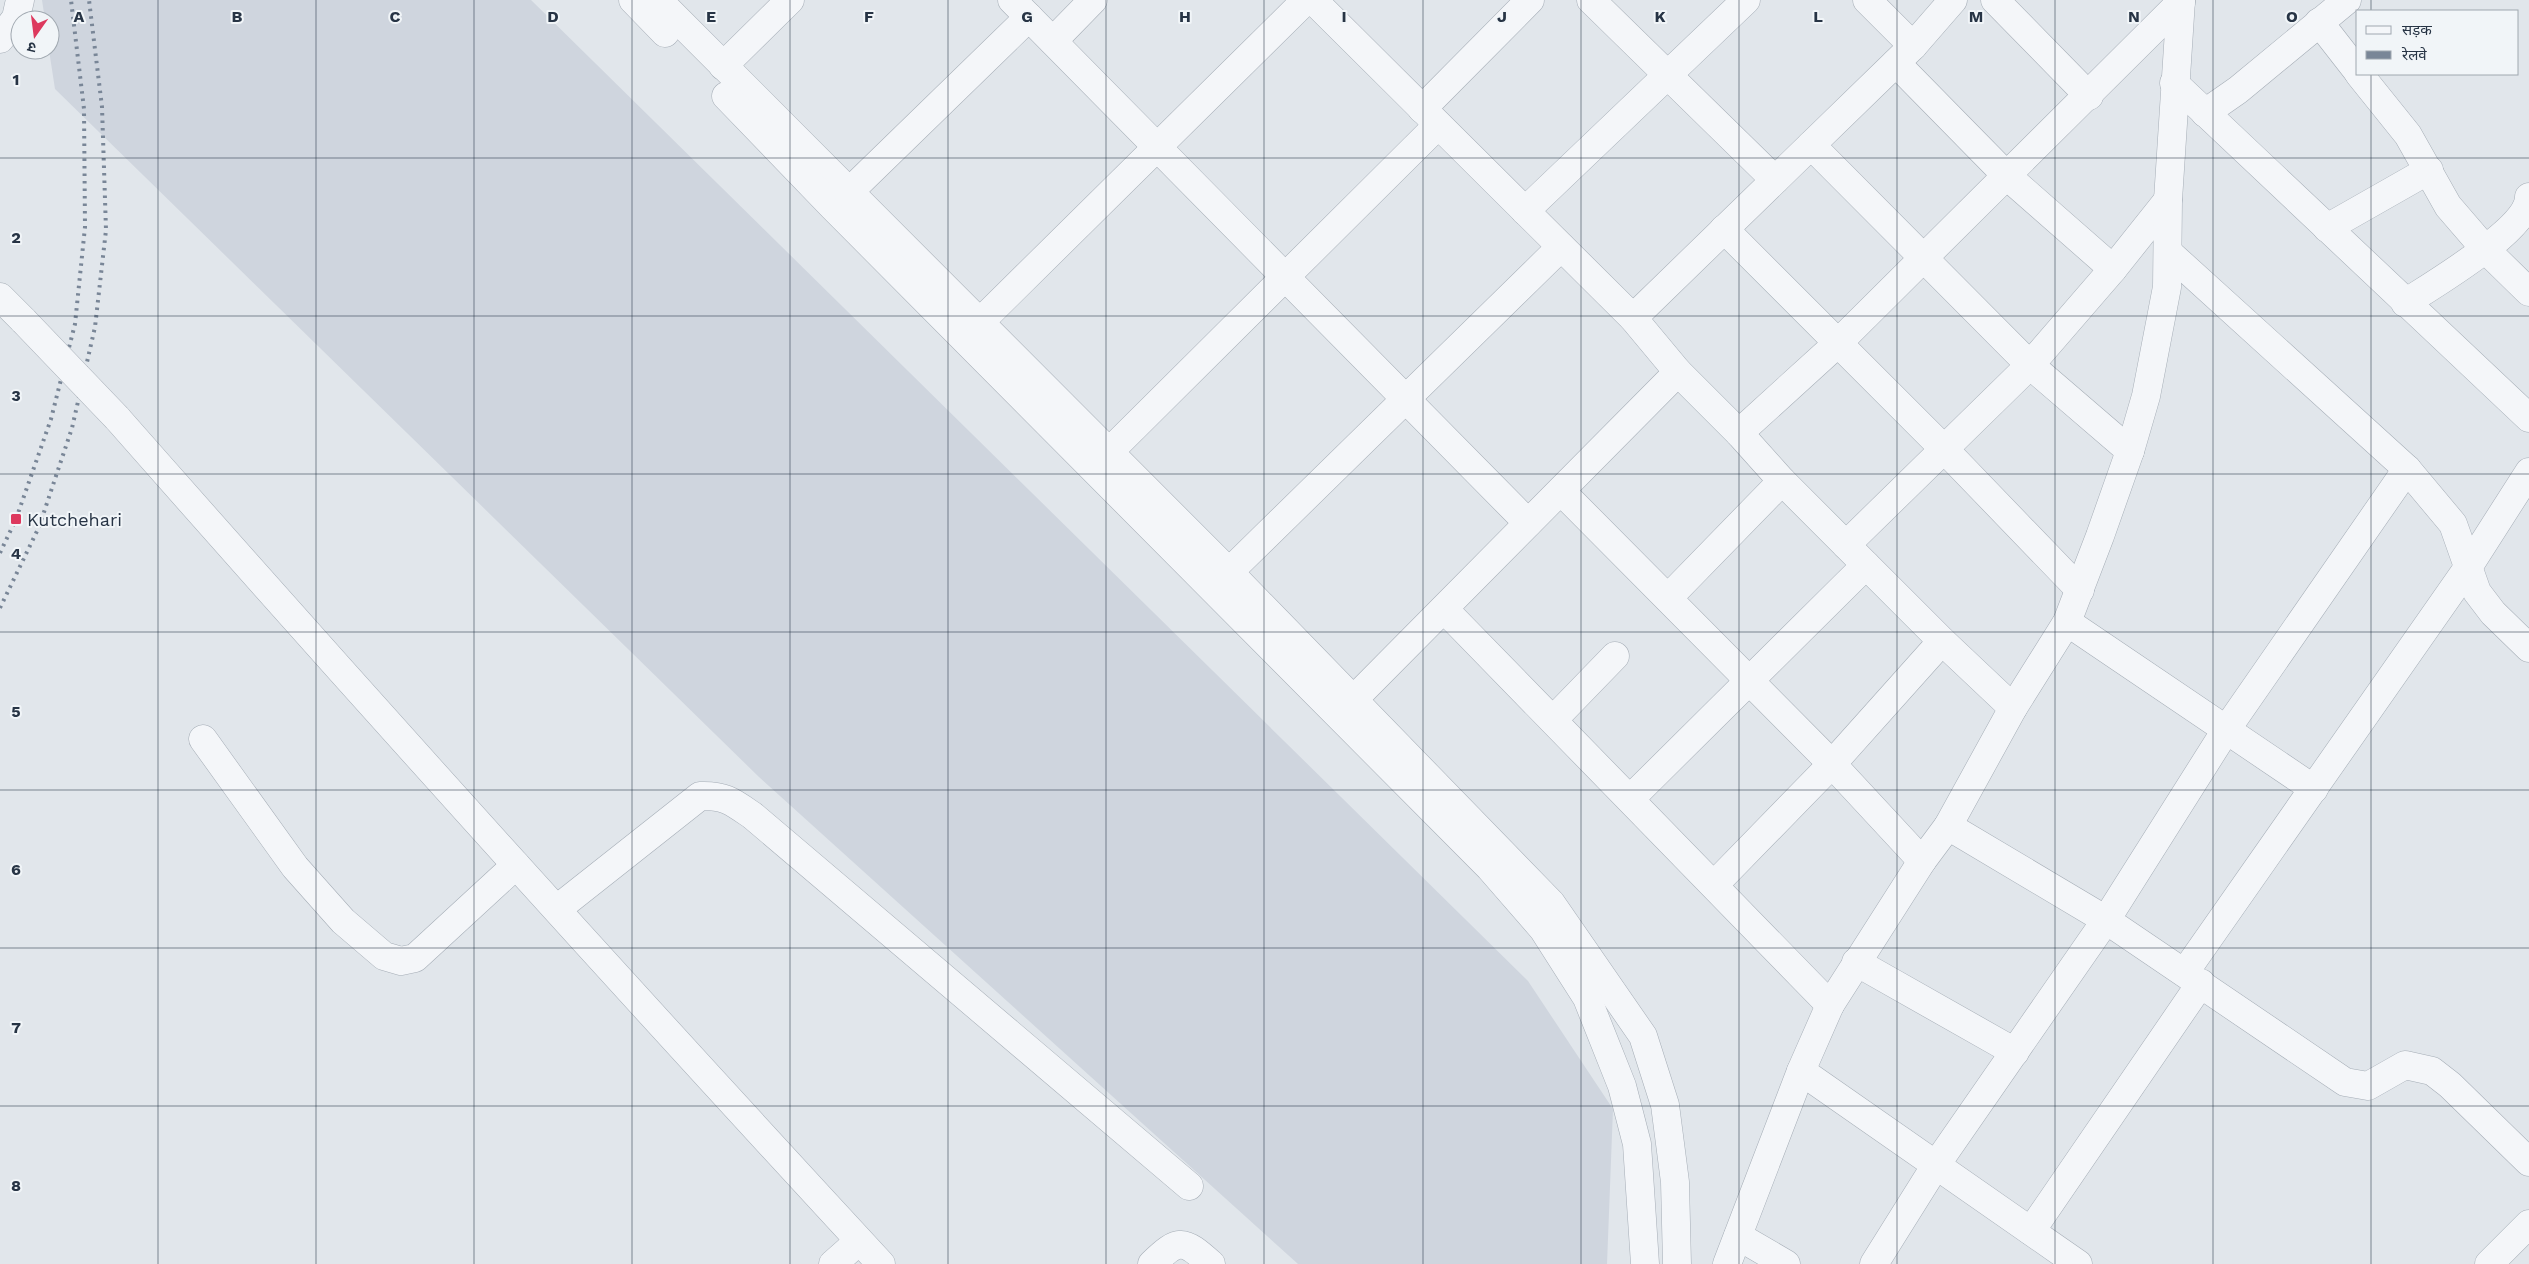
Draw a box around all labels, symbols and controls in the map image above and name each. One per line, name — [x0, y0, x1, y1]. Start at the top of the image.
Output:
text: A — [74, 7, 85, 26]
text: B — [232, 7, 243, 26]
text: C — [390, 7, 401, 26]
text: D — [547, 7, 559, 26]
text: E — [706, 7, 716, 26]
text: F — [864, 7, 874, 26]
text: G — [1021, 7, 1033, 26]
text: H — [1179, 7, 1191, 26]
text: I — [1341, 7, 1347, 26]
text: J — [1497, 7, 1507, 26]
text: K — [1654, 7, 1666, 26]
text: L — [1813, 7, 1823, 26]
text: M — [1969, 7, 1983, 26]
text: N — [2128, 7, 2140, 26]
text: O — [2286, 7, 2298, 26]
north arrow — [10, 10, 60, 60]
legend — [2356, 10, 2519, 75]
text: सड़क — [2402, 21, 2432, 39]
text: उ — [25, 39, 38, 56]
text: रेलवे — [2401, 46, 2427, 64]
text: 1 — [13, 70, 19, 89]
text: 2 — [11, 228, 21, 247]
text: 3 — [11, 386, 21, 405]
place label: Kutchehari — [27, 509, 122, 530]
marker: Kutchehari — [9, 512, 23, 526]
text: 4 — [11, 544, 21, 563]
text: 5 — [11, 702, 21, 721]
text: 6 — [11, 860, 21, 879]
text: 7 — [11, 1018, 21, 1037]
text: 8 — [11, 1176, 21, 1195]

